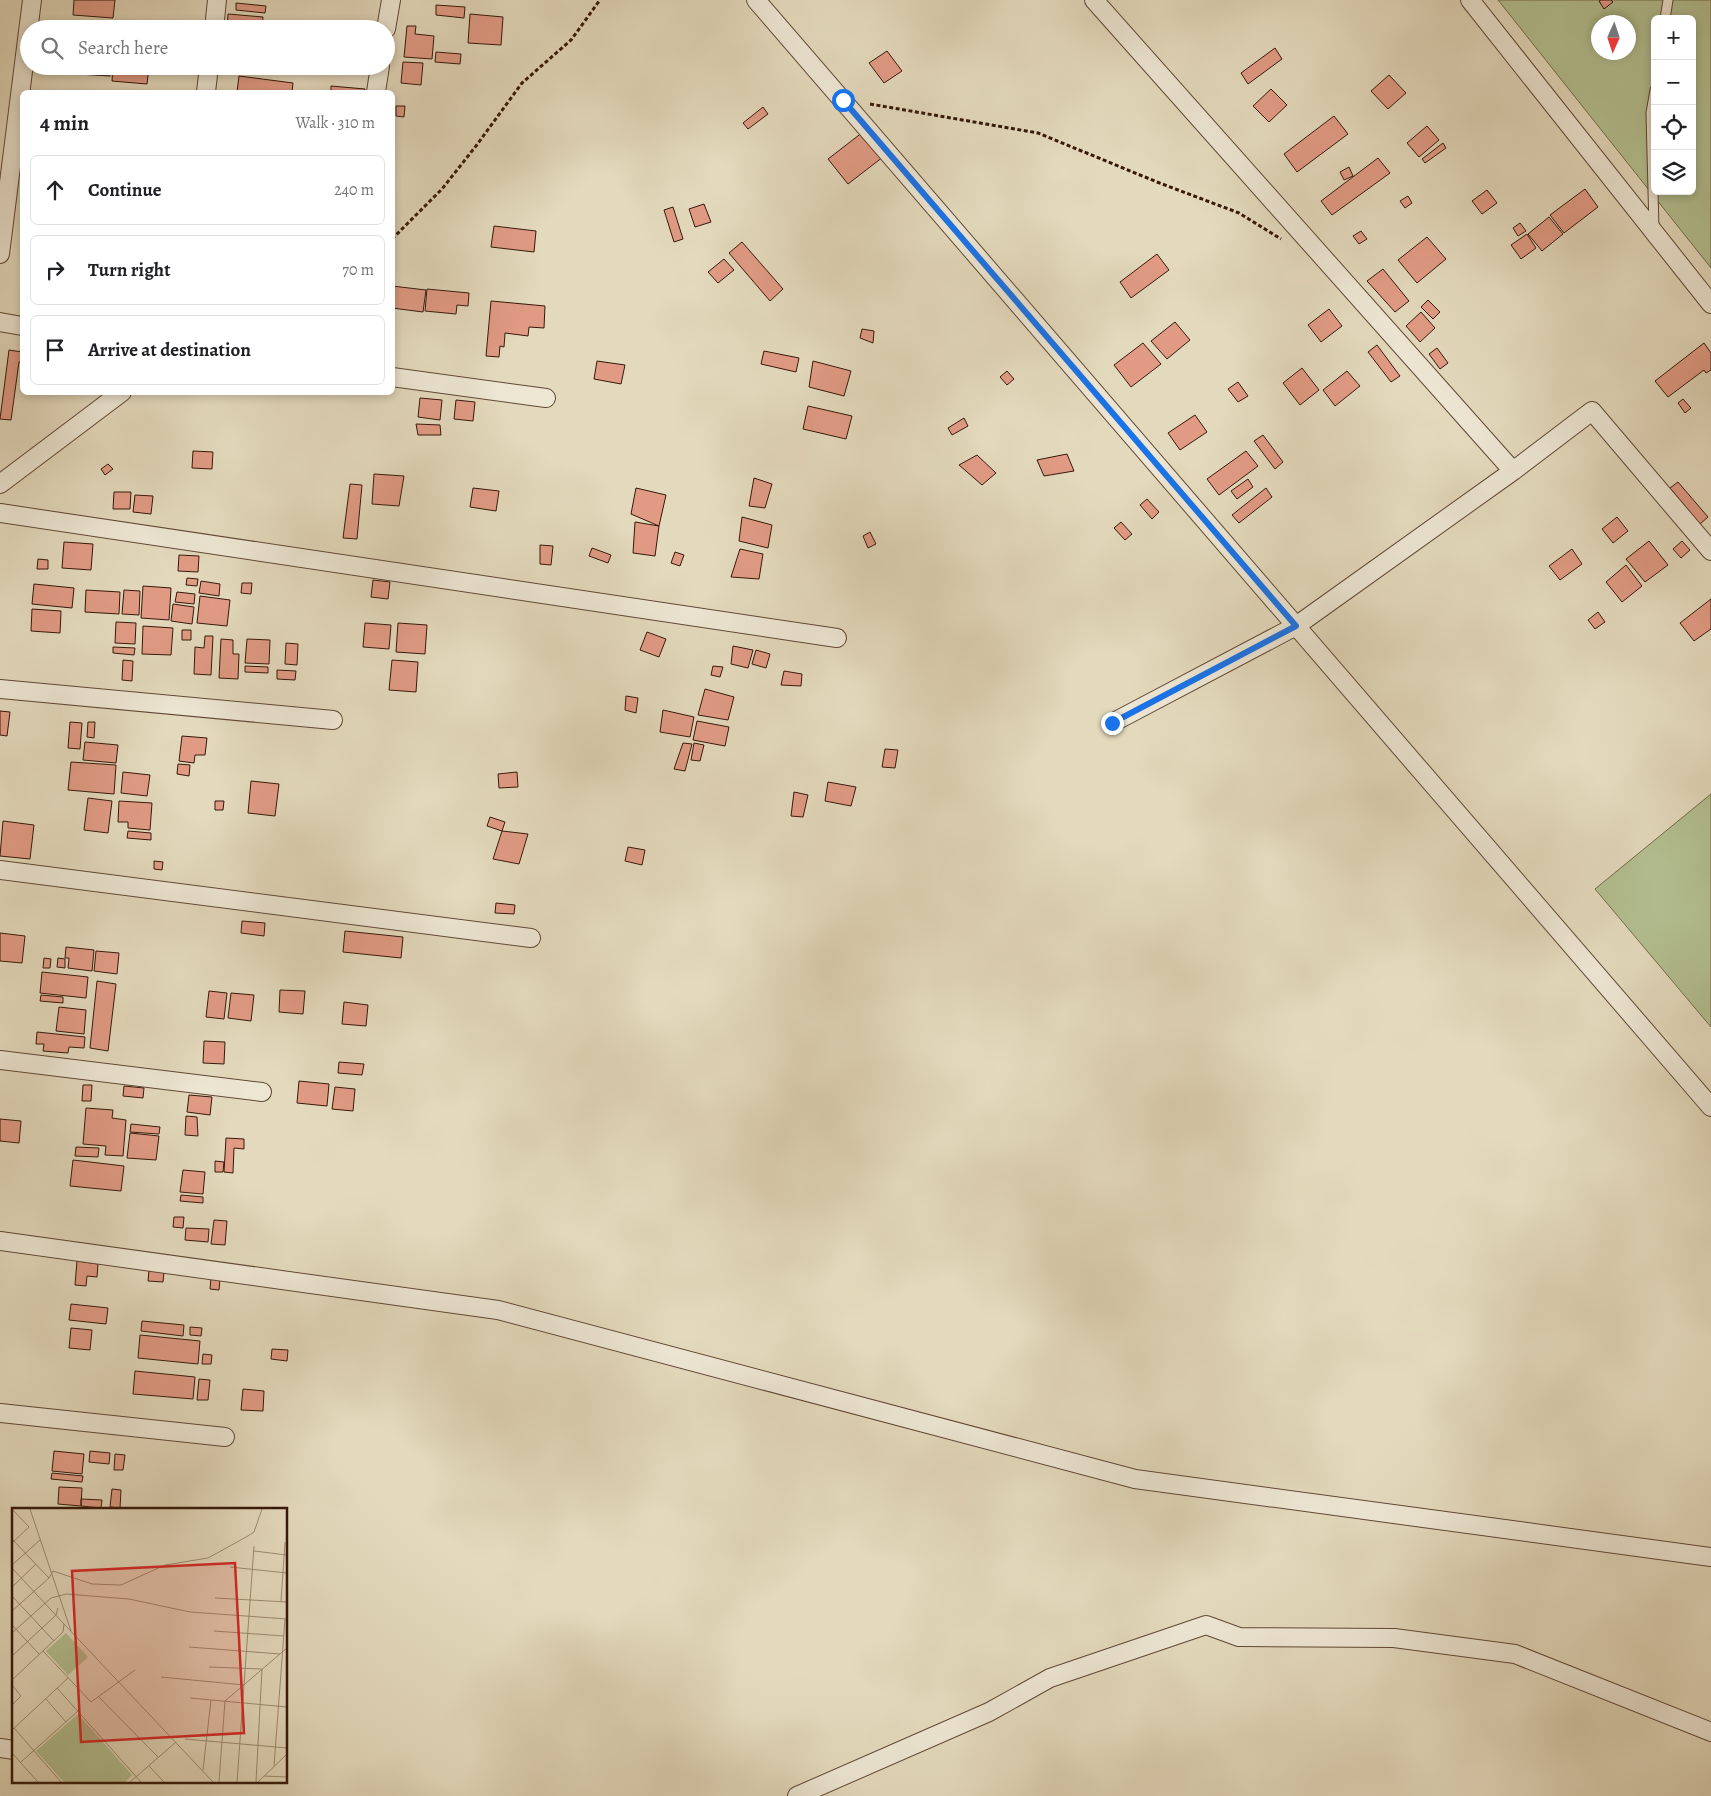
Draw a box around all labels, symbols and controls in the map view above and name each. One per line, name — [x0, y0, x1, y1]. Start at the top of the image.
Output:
north arrow — [1591, 15, 1636, 60]
map controls — [1651, 15, 1696, 195]
button: + — [1651, 15, 1696, 60]
search box — [20, 20, 395, 75]
icon: search — [38, 34, 66, 62]
text: Search here — [78, 35, 168, 61]
button: − — [1651, 60, 1696, 105]
route start — [832, 89, 855, 112]
button: locate — [1651, 105, 1696, 150]
text: 4 min — [40, 109, 89, 137]
text: Walk · 310 m — [295, 112, 375, 134]
button: layers — [1651, 150, 1696, 195]
icon: ahead — [41, 176, 69, 204]
text: Continue — [88, 177, 162, 203]
text: 240 m — [334, 179, 374, 201]
icon: right — [41, 256, 69, 284]
text: Turn right — [88, 257, 170, 283]
text: 70 m — [342, 259, 374, 281]
icon: arrive — [41, 336, 69, 364]
text: Arrive at destination — [88, 337, 251, 363]
route end — [1101, 712, 1124, 735]
inset map — [12, 1508, 288, 1784]

